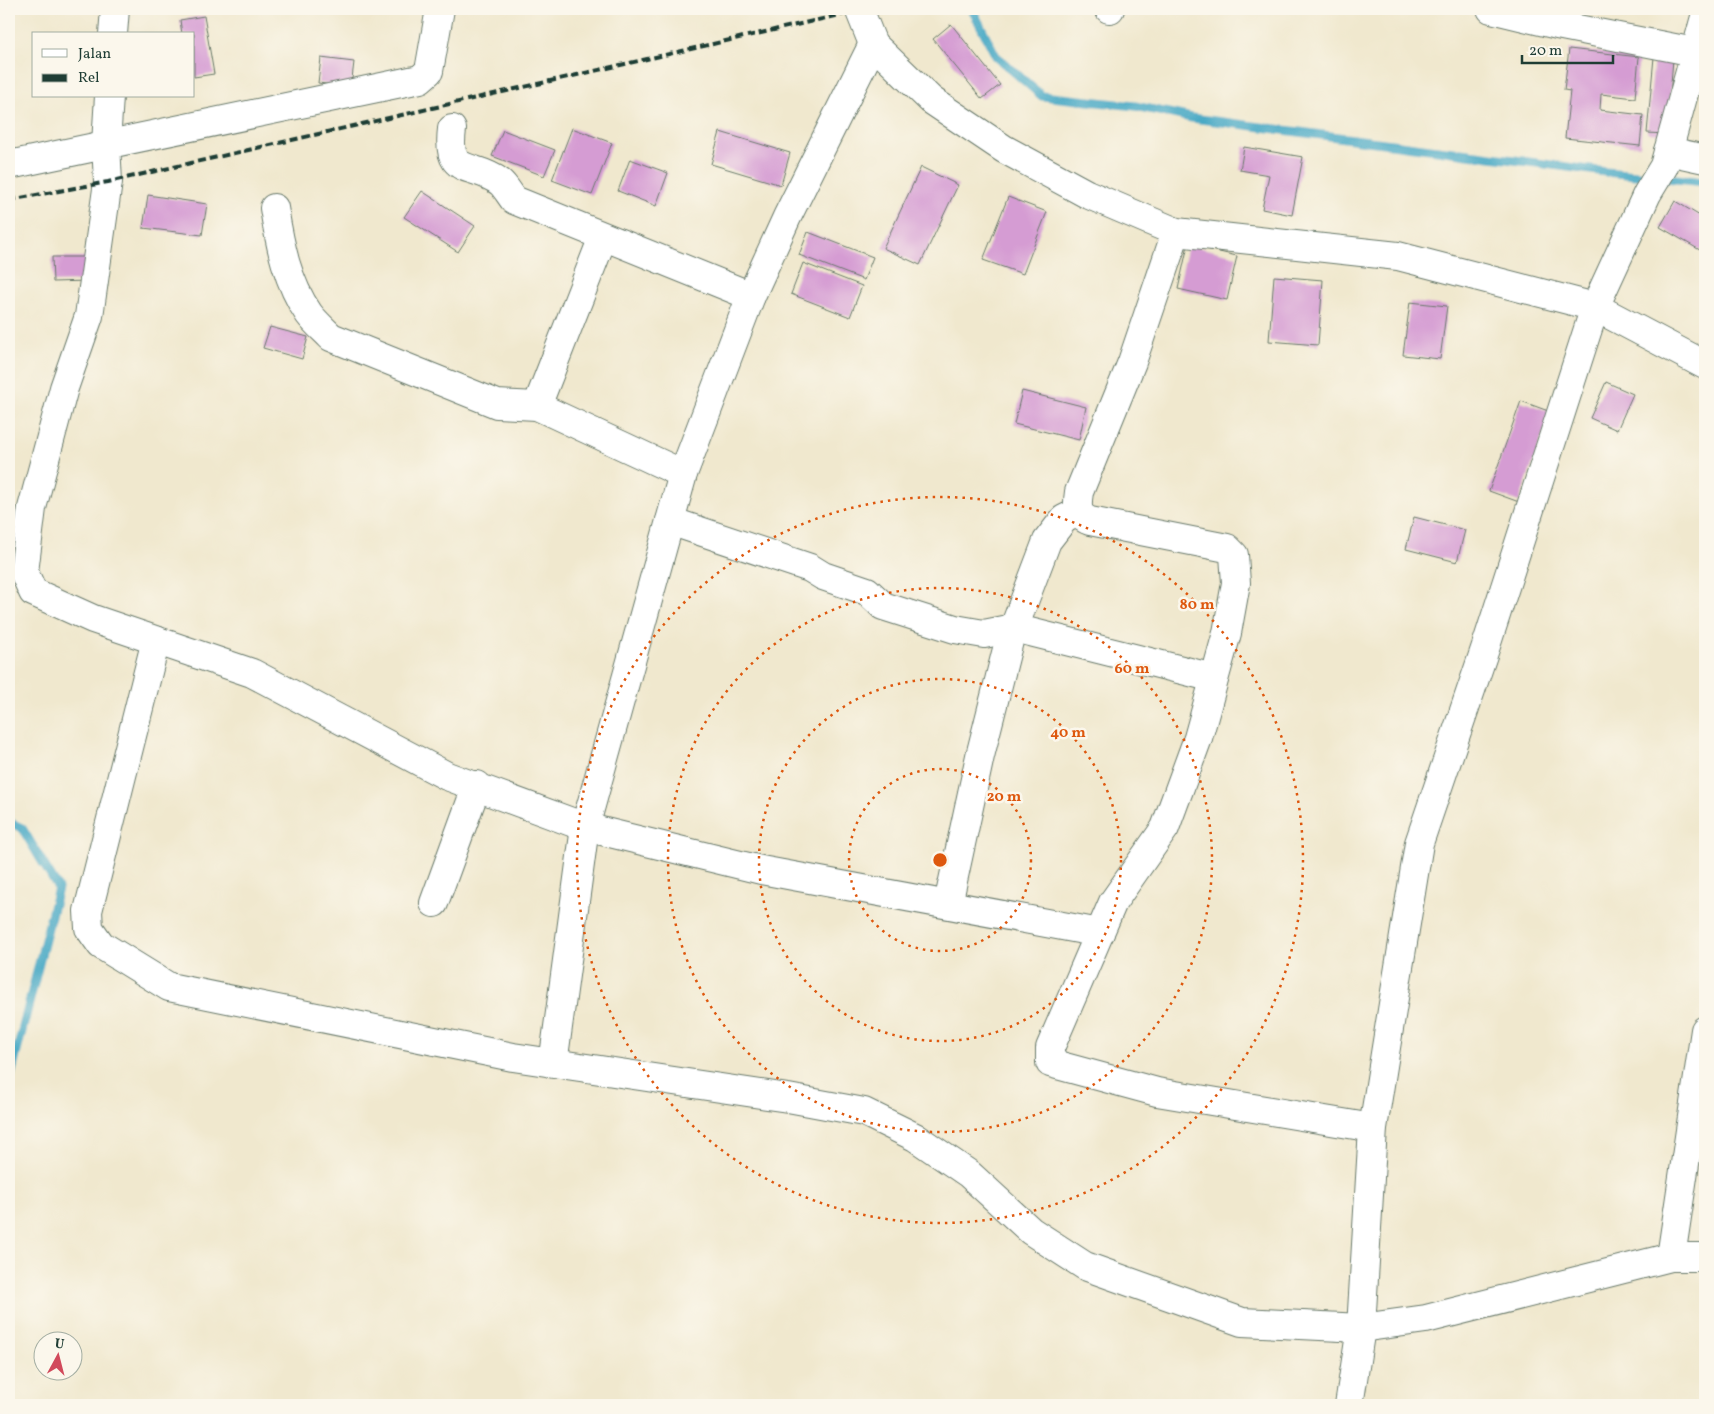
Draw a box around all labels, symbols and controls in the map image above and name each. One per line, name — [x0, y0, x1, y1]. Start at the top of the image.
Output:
legend — [32, 32, 195, 98]
scale bar — [1522, 32, 1613, 64]
text: 20 m — [1529, 41, 1562, 62]
text: Jalan — [78, 44, 111, 65]
text: Rel — [78, 68, 100, 89]
text: 80 m — [1180, 595, 1215, 616]
text: 60 m — [1115, 659, 1150, 680]
text: 40 m — [1050, 723, 1086, 744]
text: 20 m — [987, 787, 1022, 808]
centre of rings — [931, 851, 949, 869]
north arrow — [32, 1332, 82, 1382]
text: U — [53, 1335, 66, 1355]

